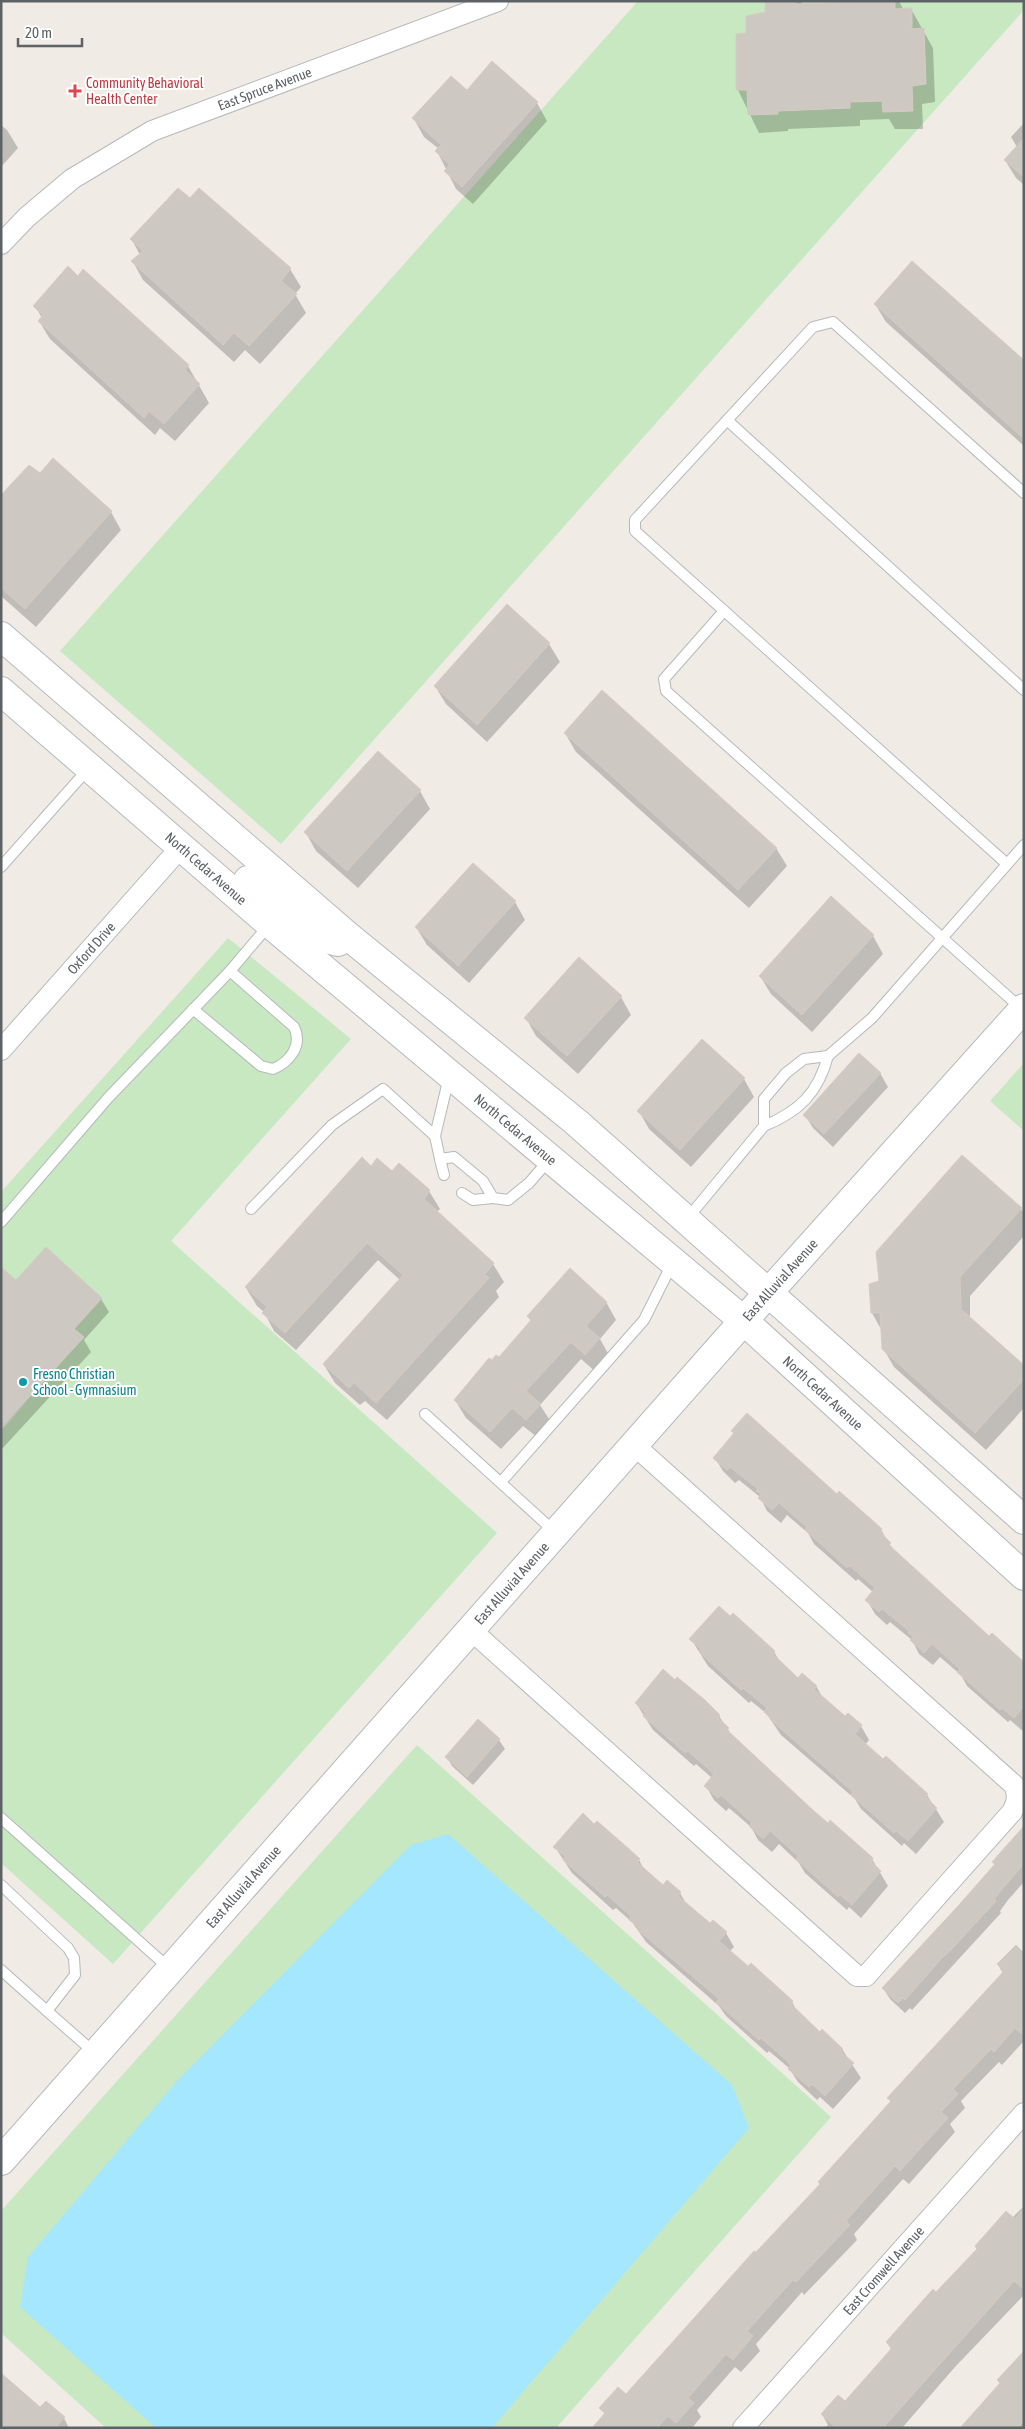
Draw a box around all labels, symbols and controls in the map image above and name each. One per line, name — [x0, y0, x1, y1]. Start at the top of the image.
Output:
scale bar — [18, 15, 81, 47]
text: 20 m — [25, 24, 52, 41]
street label: East Spruce Avenue — [215, 64, 314, 114]
place label: Community Behavioral Health Center — [86, 75, 204, 107]
marker: Community Behavioral Health Center — [68, 84, 82, 98]
street label: North Cedar Avenue — [162, 829, 250, 908]
street label: Oxford Drive — [64, 919, 119, 978]
street label: North Cedar Avenue — [471, 1091, 560, 1169]
street label: East Alluvial Avenue — [739, 1236, 821, 1324]
street label: North Cedar Avenue — [780, 1353, 866, 1433]
place label: Fresno Christian School - Gymnasium — [33, 1366, 137, 1398]
marker: Fresno Christian School - Gymnasium — [17, 1376, 29, 1388]
street label: East Alluvial Avenue — [471, 1539, 552, 1628]
street label: East Alluvial Avenue — [203, 1842, 284, 1931]
street label: East Cromwell Avenue — [840, 2223, 927, 2318]

